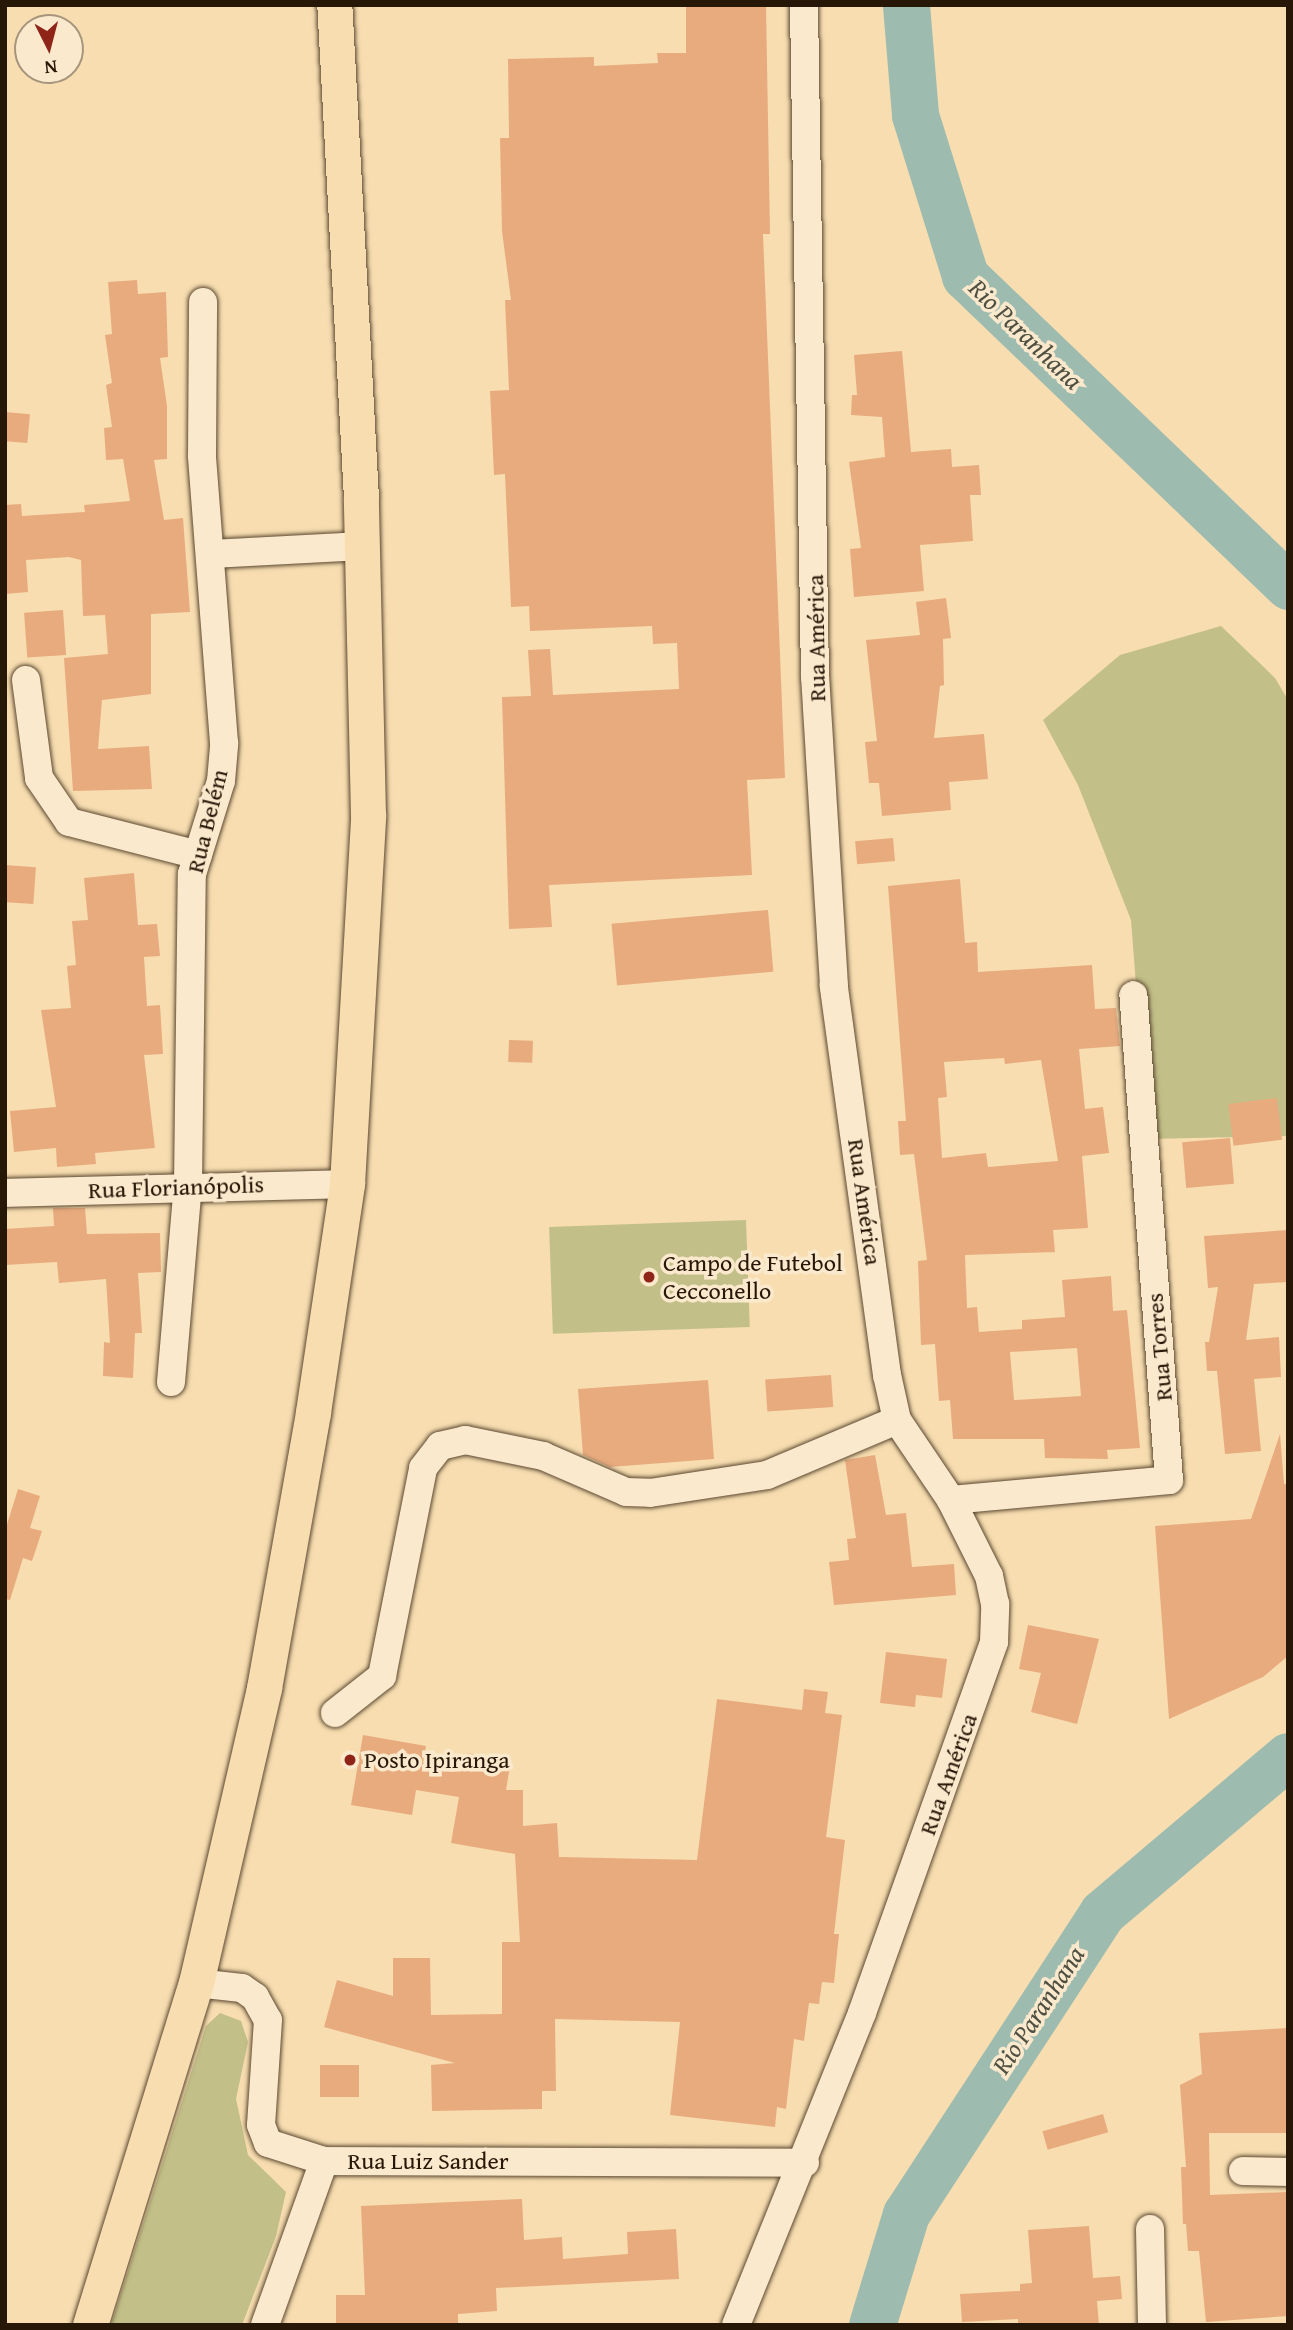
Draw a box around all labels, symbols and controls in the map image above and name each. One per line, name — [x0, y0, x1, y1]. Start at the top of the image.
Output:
north arrow — [14, 14, 84, 84]
text: N — [43, 53, 59, 82]
water label: Rio Paranhana — [963, 272, 1089, 396]
street label: Rua América — [800, 574, 832, 702]
street label: Rua Belém — [180, 766, 234, 876]
street label: Rua América — [842, 1137, 888, 1267]
street label: Rua Florianópolis — [88, 1170, 264, 1204]
place label: Campo de Futebol Cecconello — [663, 1249, 843, 1305]
marker: Campo de Futebol Cecconello — [641, 1269, 657, 1285]
street label: Rua Torres — [1140, 1292, 1178, 1402]
street label: Rua América — [913, 1709, 983, 1839]
place label: Posto Ipiranga — [364, 1746, 510, 1774]
marker: Posto Ipiranga — [342, 1752, 358, 1768]
water label: Rio Paranhana — [985, 1940, 1091, 2080]
street label: Rua Luiz Sander — [347, 2147, 509, 2175]

